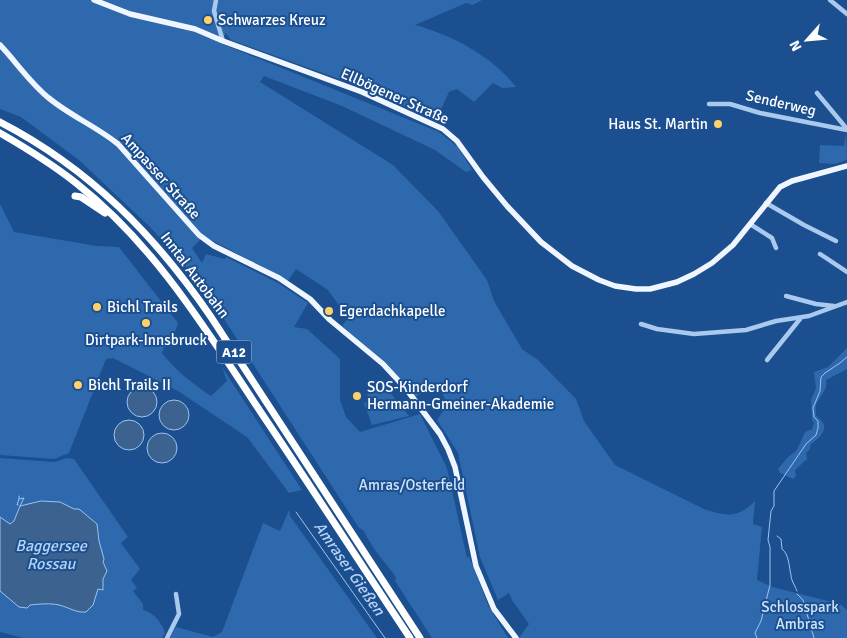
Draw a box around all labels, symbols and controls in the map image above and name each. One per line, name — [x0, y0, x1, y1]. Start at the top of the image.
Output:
place label: Schwarzes Kreuz — [218, 11, 326, 29]
marker: Schwarzes Kreuz — [202, 14, 214, 26]
north arrow — [782, 15, 832, 65]
text: N — [786, 37, 806, 54]
street label: Ellbögener Straße — [338, 64, 452, 128]
street label: Senderweg — [744, 86, 818, 120]
place label: Haus St. Martin — [608, 115, 708, 133]
marker: Haus St. Martin — [712, 118, 724, 130]
street label: Ampasser Straße — [118, 129, 204, 223]
street label: Inntal Autobahn — [157, 228, 233, 322]
place label: Bichl Trails — [107, 298, 178, 316]
marker: Bichl Trails — [91, 301, 103, 313]
place label: Egerdachkapelle — [339, 302, 445, 320]
marker: Egerdachkapelle — [323, 305, 335, 317]
marker: Dirtpark-Innsbruck — [140, 317, 152, 329]
place label: Dirtpark-Innsbruck — [85, 331, 207, 349]
road number: A12 — [216, 341, 252, 364]
place label: Bichl Trails II — [88, 376, 171, 394]
place label: SOS-Kinderdorf Hermann-Gmeiner-Akademie — [367, 378, 554, 413]
marker: Bichl Trails II — [72, 379, 84, 391]
marker: SOS-Kinderdorf Hermann-Gmeiner-Akademie — [351, 390, 363, 402]
park label: Amras/Osterfeld — [359, 476, 465, 494]
water label: Amraser Gießen — [309, 518, 390, 620]
water label: Baggersee Rossau — [15, 536, 88, 574]
park label: Schlosspark Ambras — [761, 598, 839, 633]

